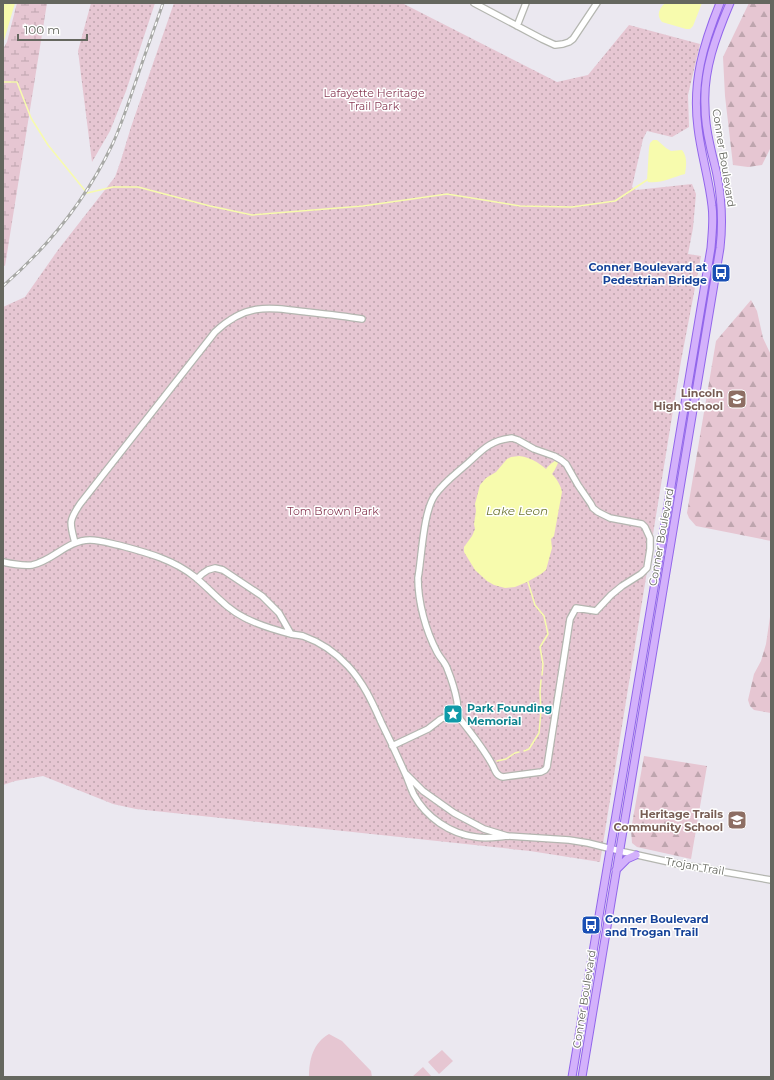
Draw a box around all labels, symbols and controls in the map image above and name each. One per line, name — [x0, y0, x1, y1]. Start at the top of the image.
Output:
scale bar — [18, 16, 87, 42]
text: 100 m — [24, 22, 60, 37]
park label: Lafayette Heritage Trail Park — [323, 86, 425, 113]
street label: Conner Boulevard — [709, 108, 739, 208]
place label: Conner Boulevard at Pedestrian Bridge — [589, 260, 707, 287]
bus stop icon: Conner Boulevard at Pedestrian Bridge — [710, 262, 732, 284]
place label: Lincoln High School — [654, 386, 723, 413]
school or university icon: Lincoln High School — [726, 388, 748, 410]
street label: Conner Boulevard — [645, 487, 677, 587]
water label: Lake Leon — [486, 503, 548, 518]
park label: Tom Brown Park — [287, 504, 379, 518]
place label: Park Founding Memorial — [467, 701, 552, 728]
place icon: Park Founding Memorial — [442, 703, 464, 725]
place label: Heritage Trails Community School — [613, 807, 723, 834]
school or university icon: Heritage Trails Community School — [726, 809, 748, 831]
street label: Trojan Trail — [664, 854, 726, 878]
place label: Conner Boulevard and Trogan Trail — [605, 912, 709, 939]
bus stop icon: Conner Boulevard and Trogan Trail — [580, 914, 602, 936]
street label: Conner Boulevard — [569, 949, 599, 1049]

